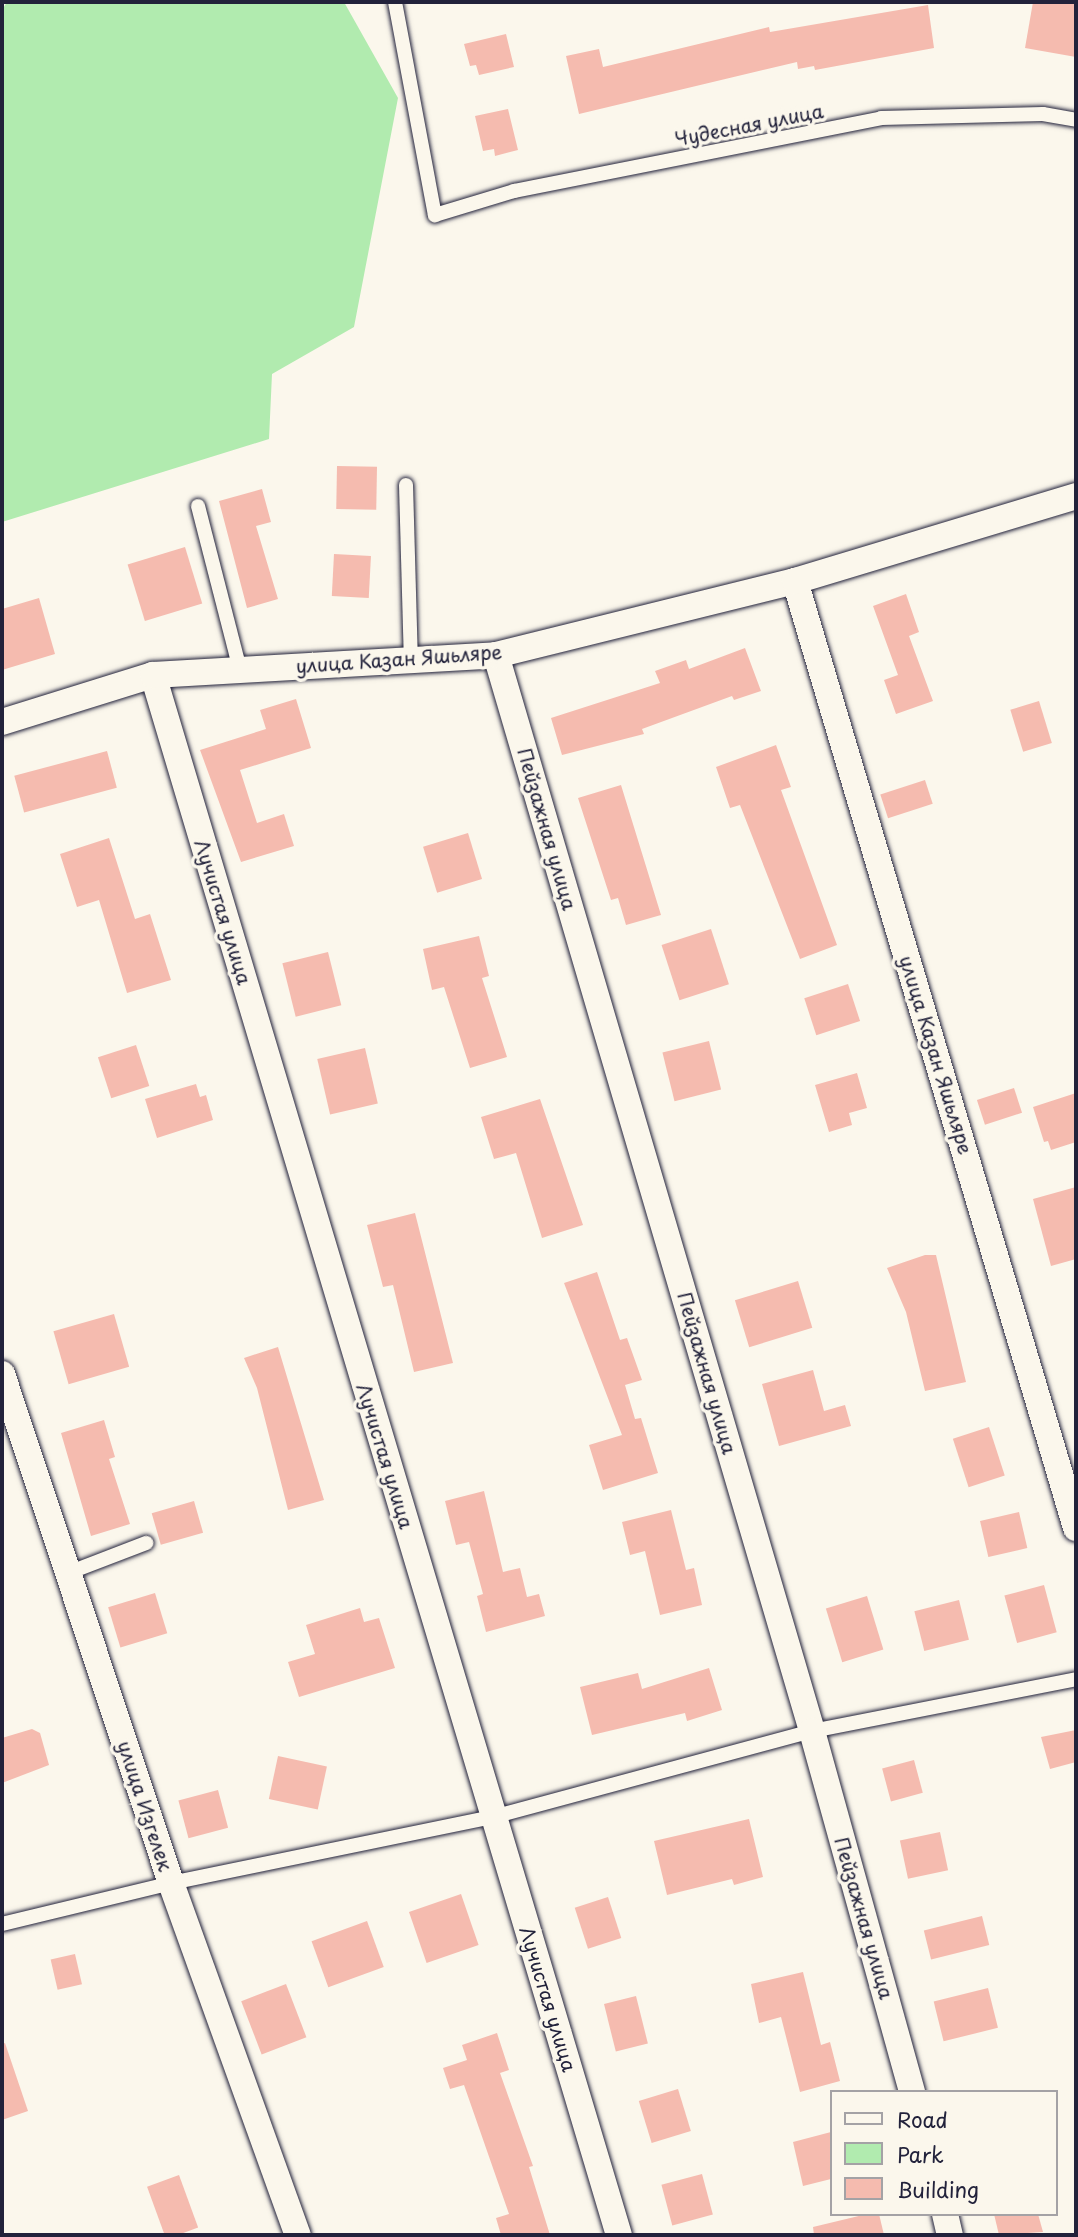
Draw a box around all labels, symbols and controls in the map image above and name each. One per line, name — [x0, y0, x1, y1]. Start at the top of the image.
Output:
street label: Чудесная улица — [672, 99, 826, 151]
street label: улица Казан Яшьляре — [295, 640, 503, 678]
street label: Пейзажная улица — [513, 745, 581, 913]
street label: Лучистая улица — [190, 837, 256, 987]
street label: улица Казан Яшьляре — [895, 953, 977, 1157]
street label: Пейзажная улица — [673, 1289, 741, 1457]
street label: Лучистая улица — [352, 1381, 418, 1531]
street label: улица Изгелек — [113, 1737, 177, 1875]
street label: Пейзажная улица — [830, 1834, 898, 2002]
street label: Лучистая улица — [515, 1924, 581, 2074]
legend — [830, 2090, 1057, 2216]
text: Road — [897, 2103, 948, 2135]
text: Park — [897, 2138, 944, 2170]
text: Building — [897, 2173, 979, 2205]

